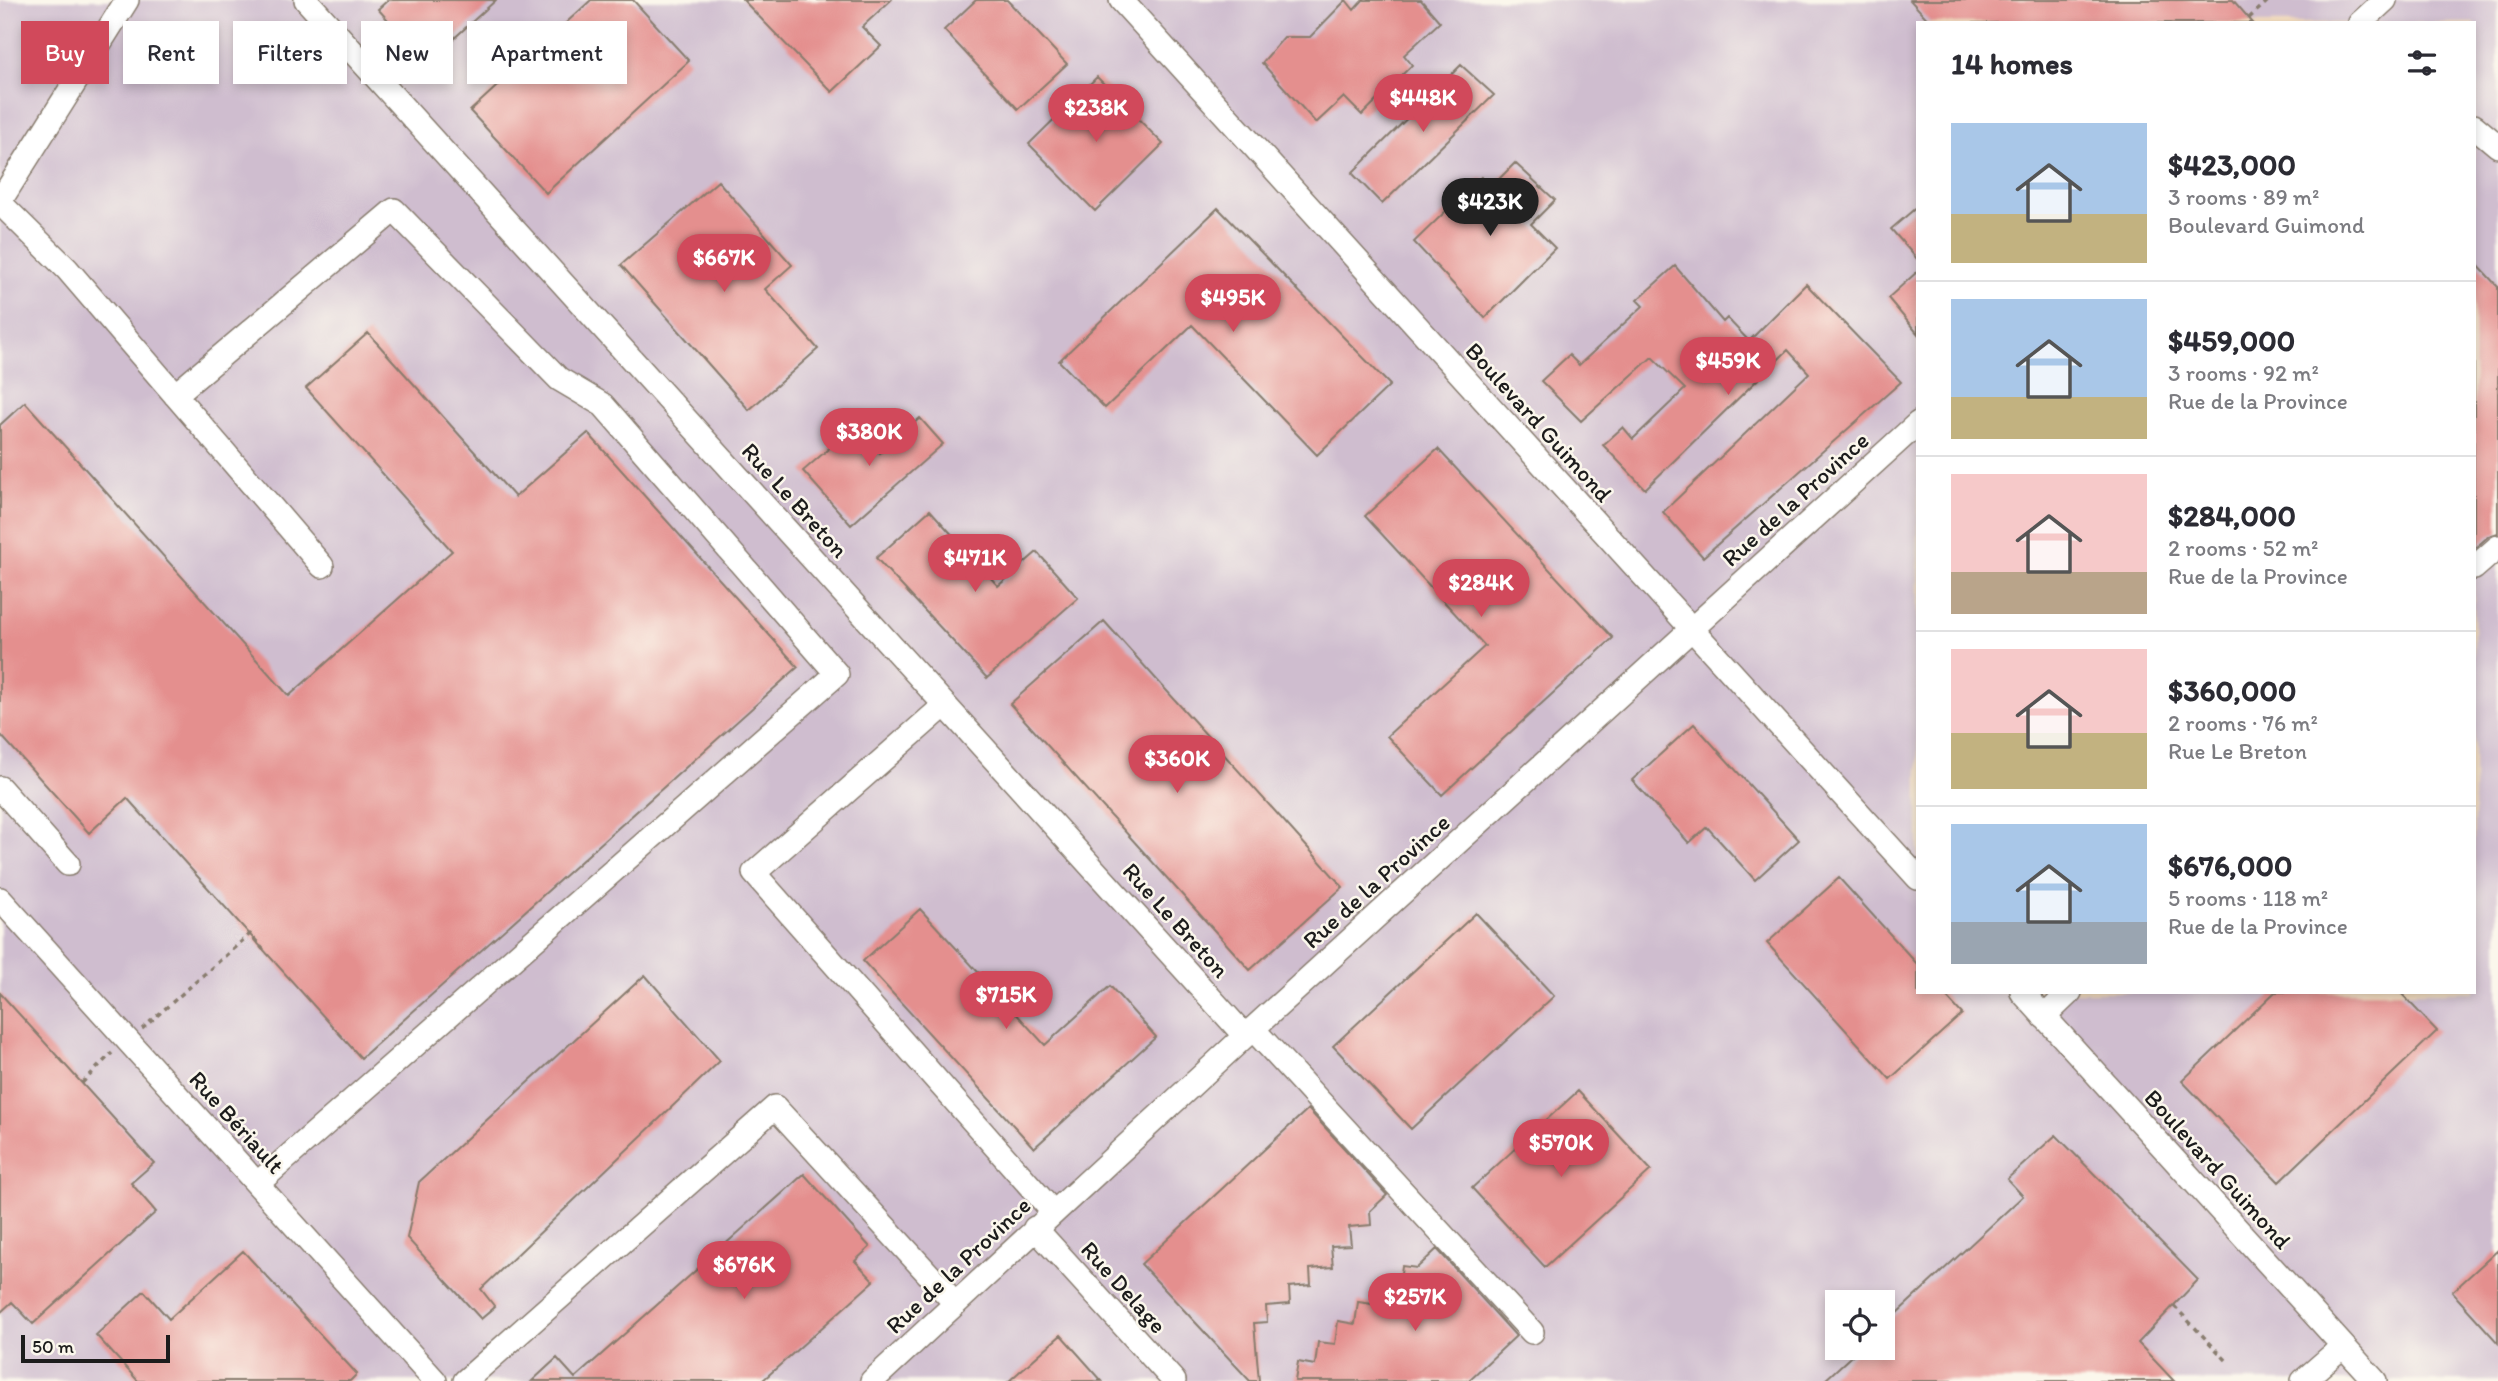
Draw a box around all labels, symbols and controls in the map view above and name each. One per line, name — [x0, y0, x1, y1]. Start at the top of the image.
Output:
chip: Buy — [21, 21, 109, 84]
chip: Rent — [123, 21, 219, 84]
chip: Filters — [233, 21, 347, 84]
chip: New — [361, 21, 453, 84]
chip: Apartment — [467, 21, 627, 84]
icon: filters — [2403, 44, 2441, 82]
text: 14 homes — [1951, 45, 2073, 82]
pin: $448K — [1374, 74, 1472, 134]
text: $448K — [1390, 83, 1456, 111]
pin: $238K — [1047, 85, 1145, 144]
text: $238K — [1064, 93, 1128, 121]
text: $423,000 — [2168, 146, 2296, 183]
icon: home — [2007, 151, 2091, 235]
pin: $423K — [1441, 178, 1539, 238]
text: 3 rooms · 89 m² — [2168, 183, 2319, 211]
text: $423K — [1458, 187, 1522, 215]
text: Boulevard Guimond — [2168, 211, 2365, 239]
pin: $667K — [675, 234, 773, 294]
text: $667K — [693, 243, 755, 271]
pin: $495K — [1184, 274, 1282, 334]
text: $495K — [1201, 283, 1265, 311]
text: $459,000 — [2168, 322, 2295, 359]
icon: home — [2007, 327, 2091, 411]
street label: Boulevard Guimond — [1460, 336, 1618, 508]
pin: $459K — [1679, 338, 1777, 397]
text: $459K — [1696, 346, 1760, 374]
text: 3 rooms · 92 m² — [2168, 359, 2319, 387]
text: Rue de la Province — [2168, 387, 2348, 415]
pin: $380K — [820, 408, 918, 468]
text: $380K — [836, 417, 902, 445]
street label: Rue de la Province — [1716, 425, 1874, 573]
street label: Rue Le Breton — [736, 436, 855, 564]
text: $284,000 — [2168, 497, 2296, 534]
icon: home — [2007, 502, 2091, 586]
pin: $471K — [926, 534, 1024, 594]
text: 2 rooms · 52 m² — [2168, 534, 2318, 562]
text: $471K — [944, 543, 1006, 571]
pin: $284K — [1432, 560, 1530, 619]
text: Rue de la Province — [2168, 562, 2348, 590]
text: $284K — [1449, 568, 1513, 596]
text: $360,000 — [2168, 672, 2296, 709]
icon: home — [2007, 677, 2091, 761]
text: 2 rooms · 76 m² — [2168, 709, 2318, 737]
pin: $360K — [1128, 736, 1226, 795]
text: Rue Le Breton — [2168, 737, 2307, 765]
text: $360K — [1144, 744, 1210, 772]
street label: Rue de la Province — [1297, 807, 1455, 955]
text: $676,000 — [2168, 847, 2292, 884]
icon: home — [2007, 852, 2091, 936]
street label: Rue Le Breton — [1117, 856, 1236, 984]
text: 5 rooms · 118 m² — [2168, 884, 2328, 912]
text: Rue de la Province — [2168, 912, 2348, 940]
pin: $715K — [957, 972, 1055, 1031]
text: $715K — [976, 980, 1036, 1008]
street label: Rue Bériault — [183, 1065, 291, 1179]
street label: Boulevard Guimond — [2139, 1083, 2297, 1255]
pin: $570K — [1512, 1120, 1610, 1179]
text: $570K — [1529, 1128, 1593, 1156]
street label: Rue de la Province — [880, 1190, 1036, 1340]
street label: Rue Delage — [1075, 1235, 1173, 1339]
pin: $676K — [695, 1242, 793, 1301]
text: $676K — [713, 1250, 775, 1278]
pin: $257K — [1366, 1274, 1464, 1333]
text: $257K — [1384, 1282, 1446, 1310]
map controls — [1825, 1290, 1895, 1360]
button: locate — [1825, 1290, 1895, 1360]
scale bar — [21, 1332, 170, 1364]
text: 50 m — [32, 1335, 74, 1358]

